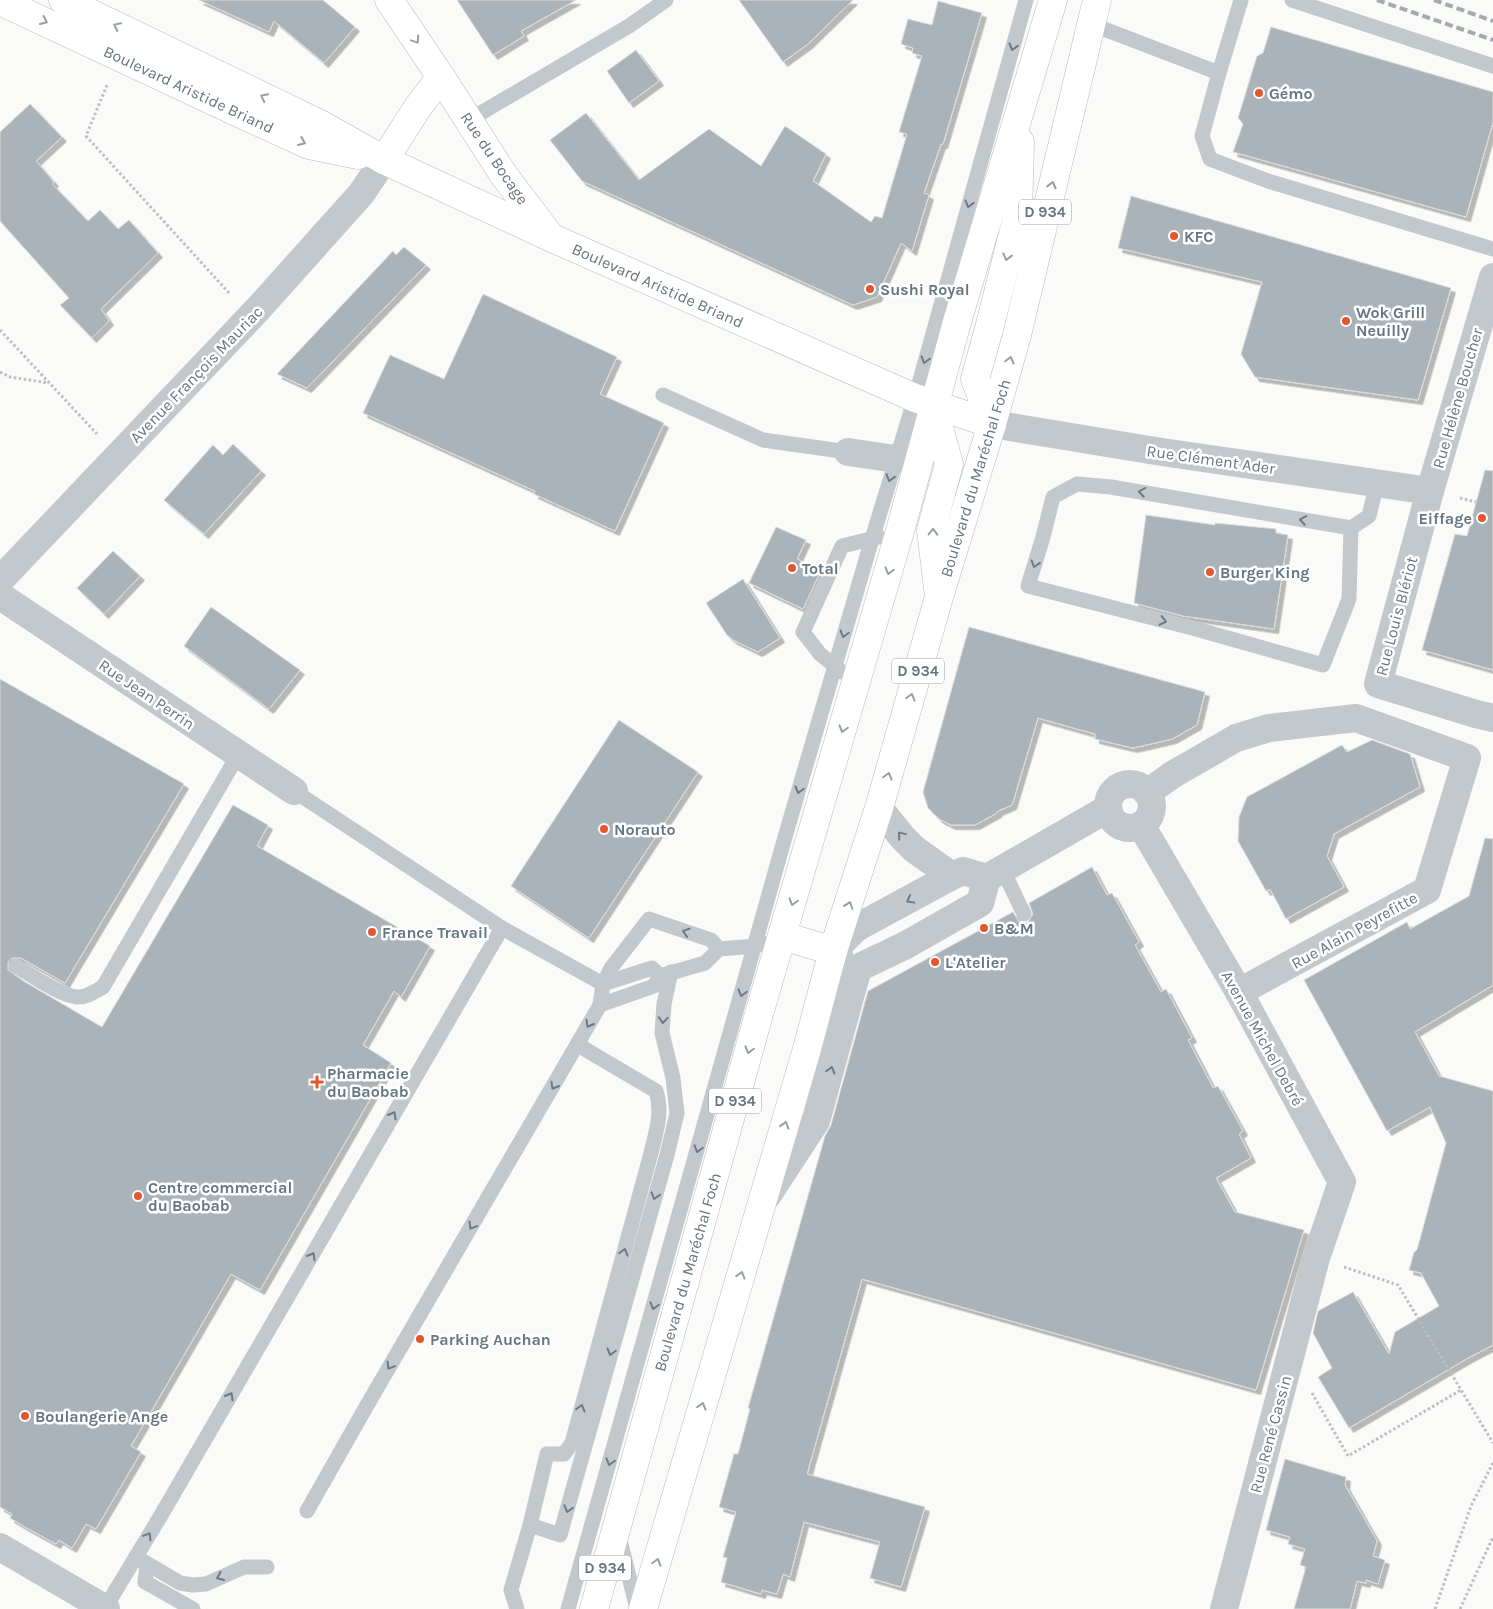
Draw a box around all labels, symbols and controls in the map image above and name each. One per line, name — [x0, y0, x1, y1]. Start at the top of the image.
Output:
one-way arrow — [39, 15, 48, 26]
one-way arrow — [114, 22, 123, 32]
one-way arrow — [410, 35, 419, 44]
street label: Boulevard Aristide Briand — [101, 42, 277, 137]
one-way arrow — [1008, 42, 1018, 51]
place label: Gémo — [1269, 84, 1313, 103]
marker: Gémo — [1253, 87, 1265, 99]
one-way arrow — [260, 94, 269, 104]
street label: Rue du Bocage — [457, 108, 533, 208]
one-way arrow — [298, 136, 306, 146]
one-way arrow — [1046, 181, 1057, 190]
one-way arrow — [964, 199, 975, 208]
road number: D 934 — [1019, 200, 1071, 224]
place label: KFC — [1184, 227, 1213, 246]
marker: KFC — [1168, 230, 1180, 242]
street label: Boulevard Aristide Briand — [569, 239, 747, 332]
one-way arrow — [1002, 253, 1013, 262]
place label: Sushi Royal — [880, 280, 970, 299]
marker: Sushi Royal — [864, 283, 876, 295]
street label: Avenue François Mauriac — [126, 302, 267, 447]
place label: Wok Grill Neuilly — [1356, 303, 1425, 340]
marker: Wok Grill Neuilly — [1340, 315, 1352, 327]
street label: Rue Hélène Boucher — [1428, 326, 1487, 470]
one-way arrow — [921, 355, 931, 364]
one-way arrow — [1004, 357, 1014, 365]
street label: Boulevard du Maréchal Foch — [936, 377, 1015, 579]
street label: Rue Clément Ader — [1146, 441, 1276, 478]
one-way arrow — [885, 474, 895, 482]
one-way arrow — [1138, 488, 1147, 498]
place label: Eiffage — [1418, 509, 1472, 528]
marker: Eiffage — [1476, 512, 1488, 524]
one-way arrow — [1298, 515, 1307, 525]
one-way arrow — [927, 527, 938, 535]
street label: Rue Louis Blériot — [1371, 555, 1421, 678]
place label: Total — [802, 559, 839, 578]
one-way arrow — [1031, 559, 1041, 567]
marker: Total — [786, 562, 798, 574]
place label: Burger King — [1220, 563, 1310, 582]
one-way arrow — [884, 566, 894, 574]
marker: Burger King — [1204, 566, 1216, 578]
one-way arrow — [1159, 615, 1167, 625]
one-way arrow — [839, 630, 849, 638]
street label: Rue Jean Perrin — [95, 655, 198, 733]
road number: D 934 — [892, 658, 944, 684]
one-way arrow — [905, 693, 915, 701]
one-way arrow — [838, 724, 848, 733]
one-way arrow — [883, 772, 893, 780]
one-way arrow — [794, 786, 804, 794]
place label: Norauto — [614, 820, 676, 839]
marker: Norauto — [598, 823, 610, 835]
one-way arrow — [897, 832, 906, 841]
street label: Rue Alain Peyrefitte — [1288, 888, 1421, 973]
one-way arrow — [906, 893, 915, 903]
one-way arrow — [788, 897, 798, 905]
one-way arrow — [843, 901, 853, 910]
place label: B&M — [994, 919, 1034, 938]
marker: B&M — [978, 922, 990, 934]
place label: France Travail — [382, 923, 488, 942]
marker: France Travail — [366, 926, 378, 938]
one-way arrow — [682, 928, 690, 938]
place label: L'Atelier — [945, 953, 1006, 972]
marker: L'Atelier — [929, 956, 941, 968]
street label: Avenue Michel Debré — [1218, 967, 1308, 1109]
one-way arrow — [738, 988, 748, 996]
one-way arrow — [657, 1017, 668, 1025]
one-way arrow — [586, 1019, 596, 1028]
one-way arrow — [745, 1045, 755, 1053]
place label: Pharmacie du Baobab — [327, 1064, 409, 1101]
one-way arrow — [826, 1066, 836, 1075]
marker: Pharmacie du Baobab — [311, 1076, 323, 1088]
one-way arrow — [550, 1080, 560, 1089]
road number: D 934 — [709, 1088, 761, 1114]
one-way arrow — [387, 1111, 397, 1120]
one-way arrow — [779, 1121, 789, 1129]
one-way arrow — [694, 1145, 704, 1153]
street label: Boulevard du Maréchal Foch — [650, 1171, 725, 1374]
place label: Centre commercial du Baobab — [148, 1178, 292, 1215]
marker: Centre commercial du Baobab — [132, 1190, 144, 1202]
one-way arrow — [651, 1191, 661, 1200]
one-way arrow — [468, 1221, 478, 1230]
one-way arrow — [618, 1247, 629, 1256]
one-way arrow — [305, 1252, 315, 1261]
one-way arrow — [735, 1272, 745, 1280]
one-way arrow — [649, 1301, 660, 1310]
place label: Parking Auchan — [430, 1330, 551, 1349]
marker: Parking Auchan — [414, 1333, 426, 1345]
one-way arrow — [606, 1348, 617, 1357]
one-way arrow — [387, 1361, 397, 1370]
street label: Rue René Cassin — [1246, 1373, 1295, 1495]
one-way arrow — [224, 1393, 234, 1402]
one-way arrow — [697, 1403, 707, 1411]
one-way arrow — [575, 1404, 586, 1413]
place label: Boulangerie Ange — [35, 1407, 168, 1426]
marker: Boulangerie Ange — [19, 1410, 31, 1422]
one-way arrow — [605, 1457, 615, 1466]
one-way arrow — [563, 1504, 573, 1513]
one-way arrow — [142, 1533, 152, 1542]
road number: D 934 — [579, 1556, 631, 1580]
one-way arrow — [651, 1559, 661, 1567]
one-way arrow — [216, 1571, 225, 1582]

